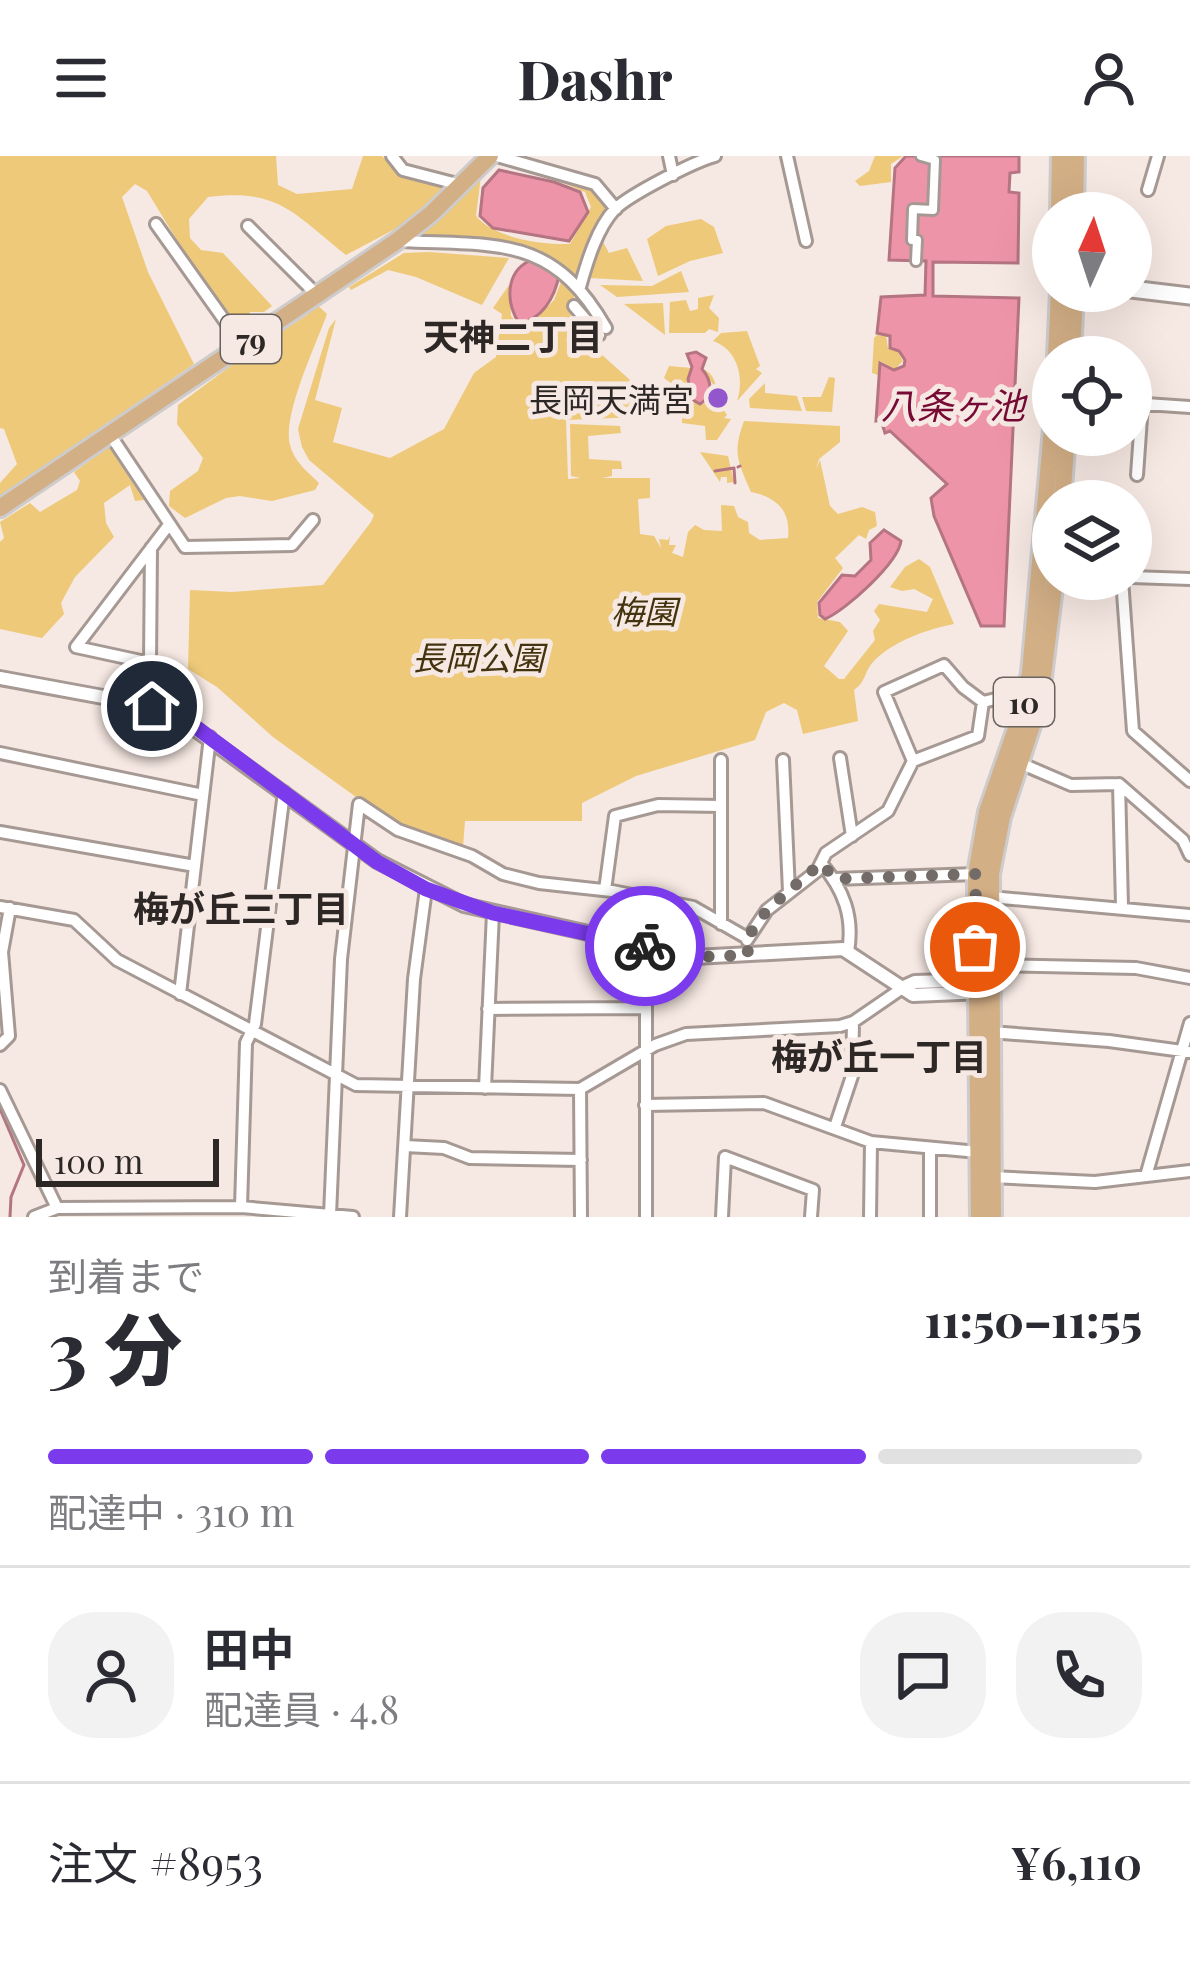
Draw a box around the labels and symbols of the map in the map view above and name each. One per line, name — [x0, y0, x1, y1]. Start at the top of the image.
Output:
north arrow — [1032, 192, 1152, 312]
district label: 天神二丁目 — [423, 311, 603, 359]
road number: 79 — [221, 315, 281, 363]
place label: 長岡天満宮 — [529, 376, 694, 420]
water label: 八条ヶ池 — [881, 380, 1028, 428]
marker: 長岡天満宮 — [705, 385, 731, 411]
park label: 梅園 — [611, 588, 681, 632]
park label: 長岡公園 — [412, 634, 548, 678]
pin — [101, 655, 203, 757]
road number: 10 — [994, 678, 1054, 726]
district label: 梅が丘三丁目 — [133, 883, 349, 931]
courier — [585, 886, 705, 1006]
pin — [924, 896, 1026, 998]
district label: 梅が丘一丁目 — [771, 1031, 987, 1079]
scale bar — [36, 1133, 219, 1186]

